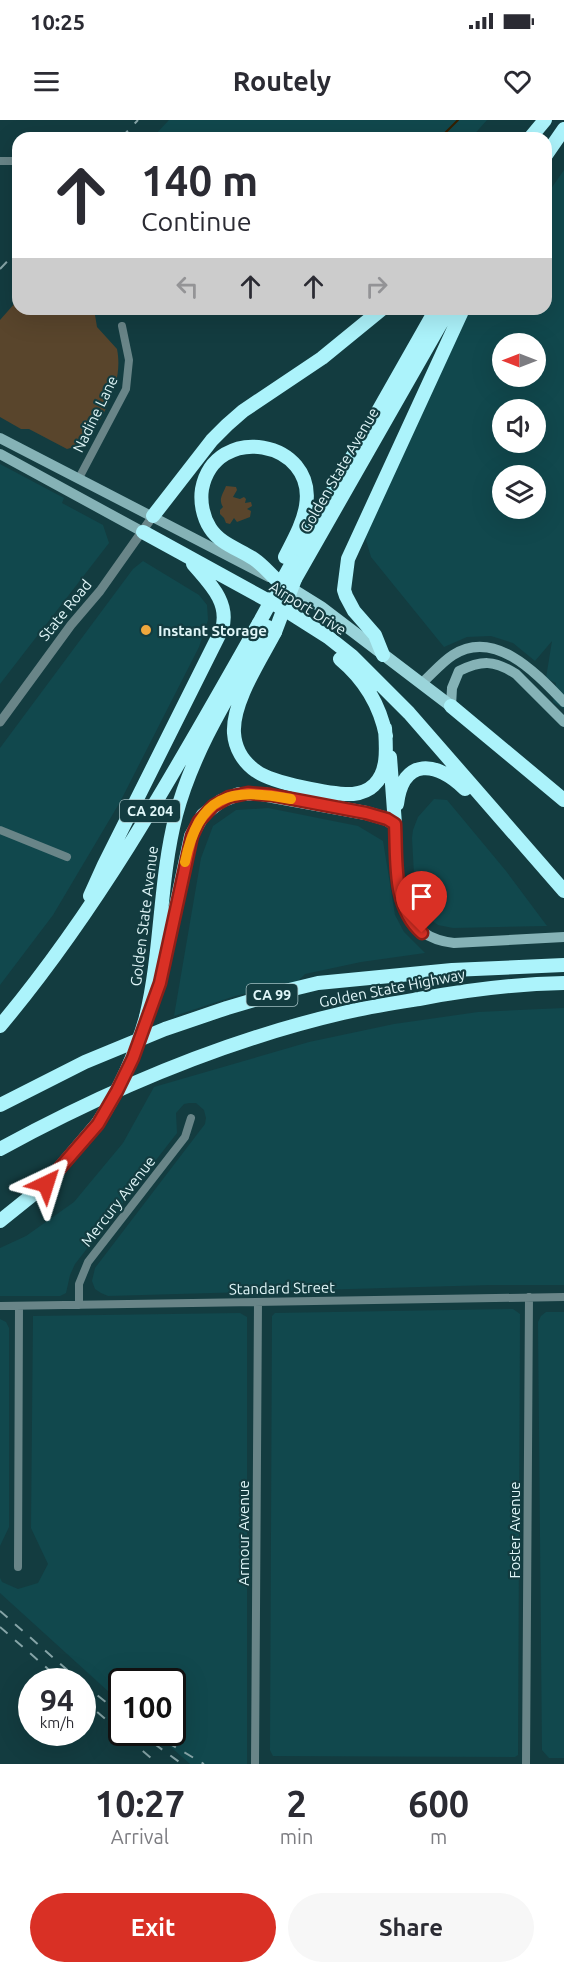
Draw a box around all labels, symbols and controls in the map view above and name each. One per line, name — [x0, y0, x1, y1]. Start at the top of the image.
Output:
text: 10:25 — [30, 9, 85, 34]
icon: menu — [30, 65, 63, 98]
icon: heart — [501, 65, 534, 98]
text: Routely — [233, 66, 331, 96]
icon: ahead — [42, 156, 120, 234]
text: 140 m — [141, 157, 258, 204]
text: Continue — [141, 206, 252, 236]
icon: left — [171, 270, 204, 303]
icon: ahead — [234, 270, 267, 303]
icon: ahead — [297, 270, 330, 303]
icon: right — [360, 270, 393, 303]
north arrow — [492, 333, 546, 387]
map controls — [492, 333, 546, 519]
street label: Nadine Lane — [69, 373, 121, 455]
button: sound — [492, 399, 546, 453]
street label: Golden State Avenue — [296, 405, 382, 535]
button: layers — [492, 465, 546, 519]
street label: State Road — [35, 576, 95, 644]
street label: Airport Drive — [267, 578, 349, 638]
place label: Instant Storage — [158, 622, 267, 639]
marker: Instant Storage — [139, 623, 153, 637]
road number: CA 204 — [120, 800, 180, 822]
street label: Golden State Avenue — [127, 845, 161, 987]
pin — [396, 871, 447, 933]
icon: arrive — [405, 880, 438, 913]
street label: Golden State Highway — [317, 965, 467, 1011]
road number: CA 99 — [246, 984, 298, 1006]
position arrow — [14, 1152, 78, 1216]
street label: Mercury Avenue — [78, 1153, 158, 1249]
street label: Standard Street — [229, 1279, 335, 1297]
street label: Armour Avenue — [235, 1480, 252, 1586]
street label: Foster Avenue — [506, 1482, 523, 1578]
speed limit sign: 100 — [108, 1668, 186, 1746]
text: 94 — [40, 1683, 74, 1717]
text: km/h — [40, 1714, 74, 1731]
text: 10:27 — [95, 1783, 185, 1824]
text: 2 — [286, 1783, 307, 1824]
text: 600 — [408, 1783, 469, 1824]
text: Arrival — [111, 1825, 169, 1848]
text: min — [280, 1825, 313, 1848]
text: m — [430, 1825, 447, 1848]
button: Exit — [30, 1893, 276, 1962]
button: Share — [288, 1893, 534, 1962]

